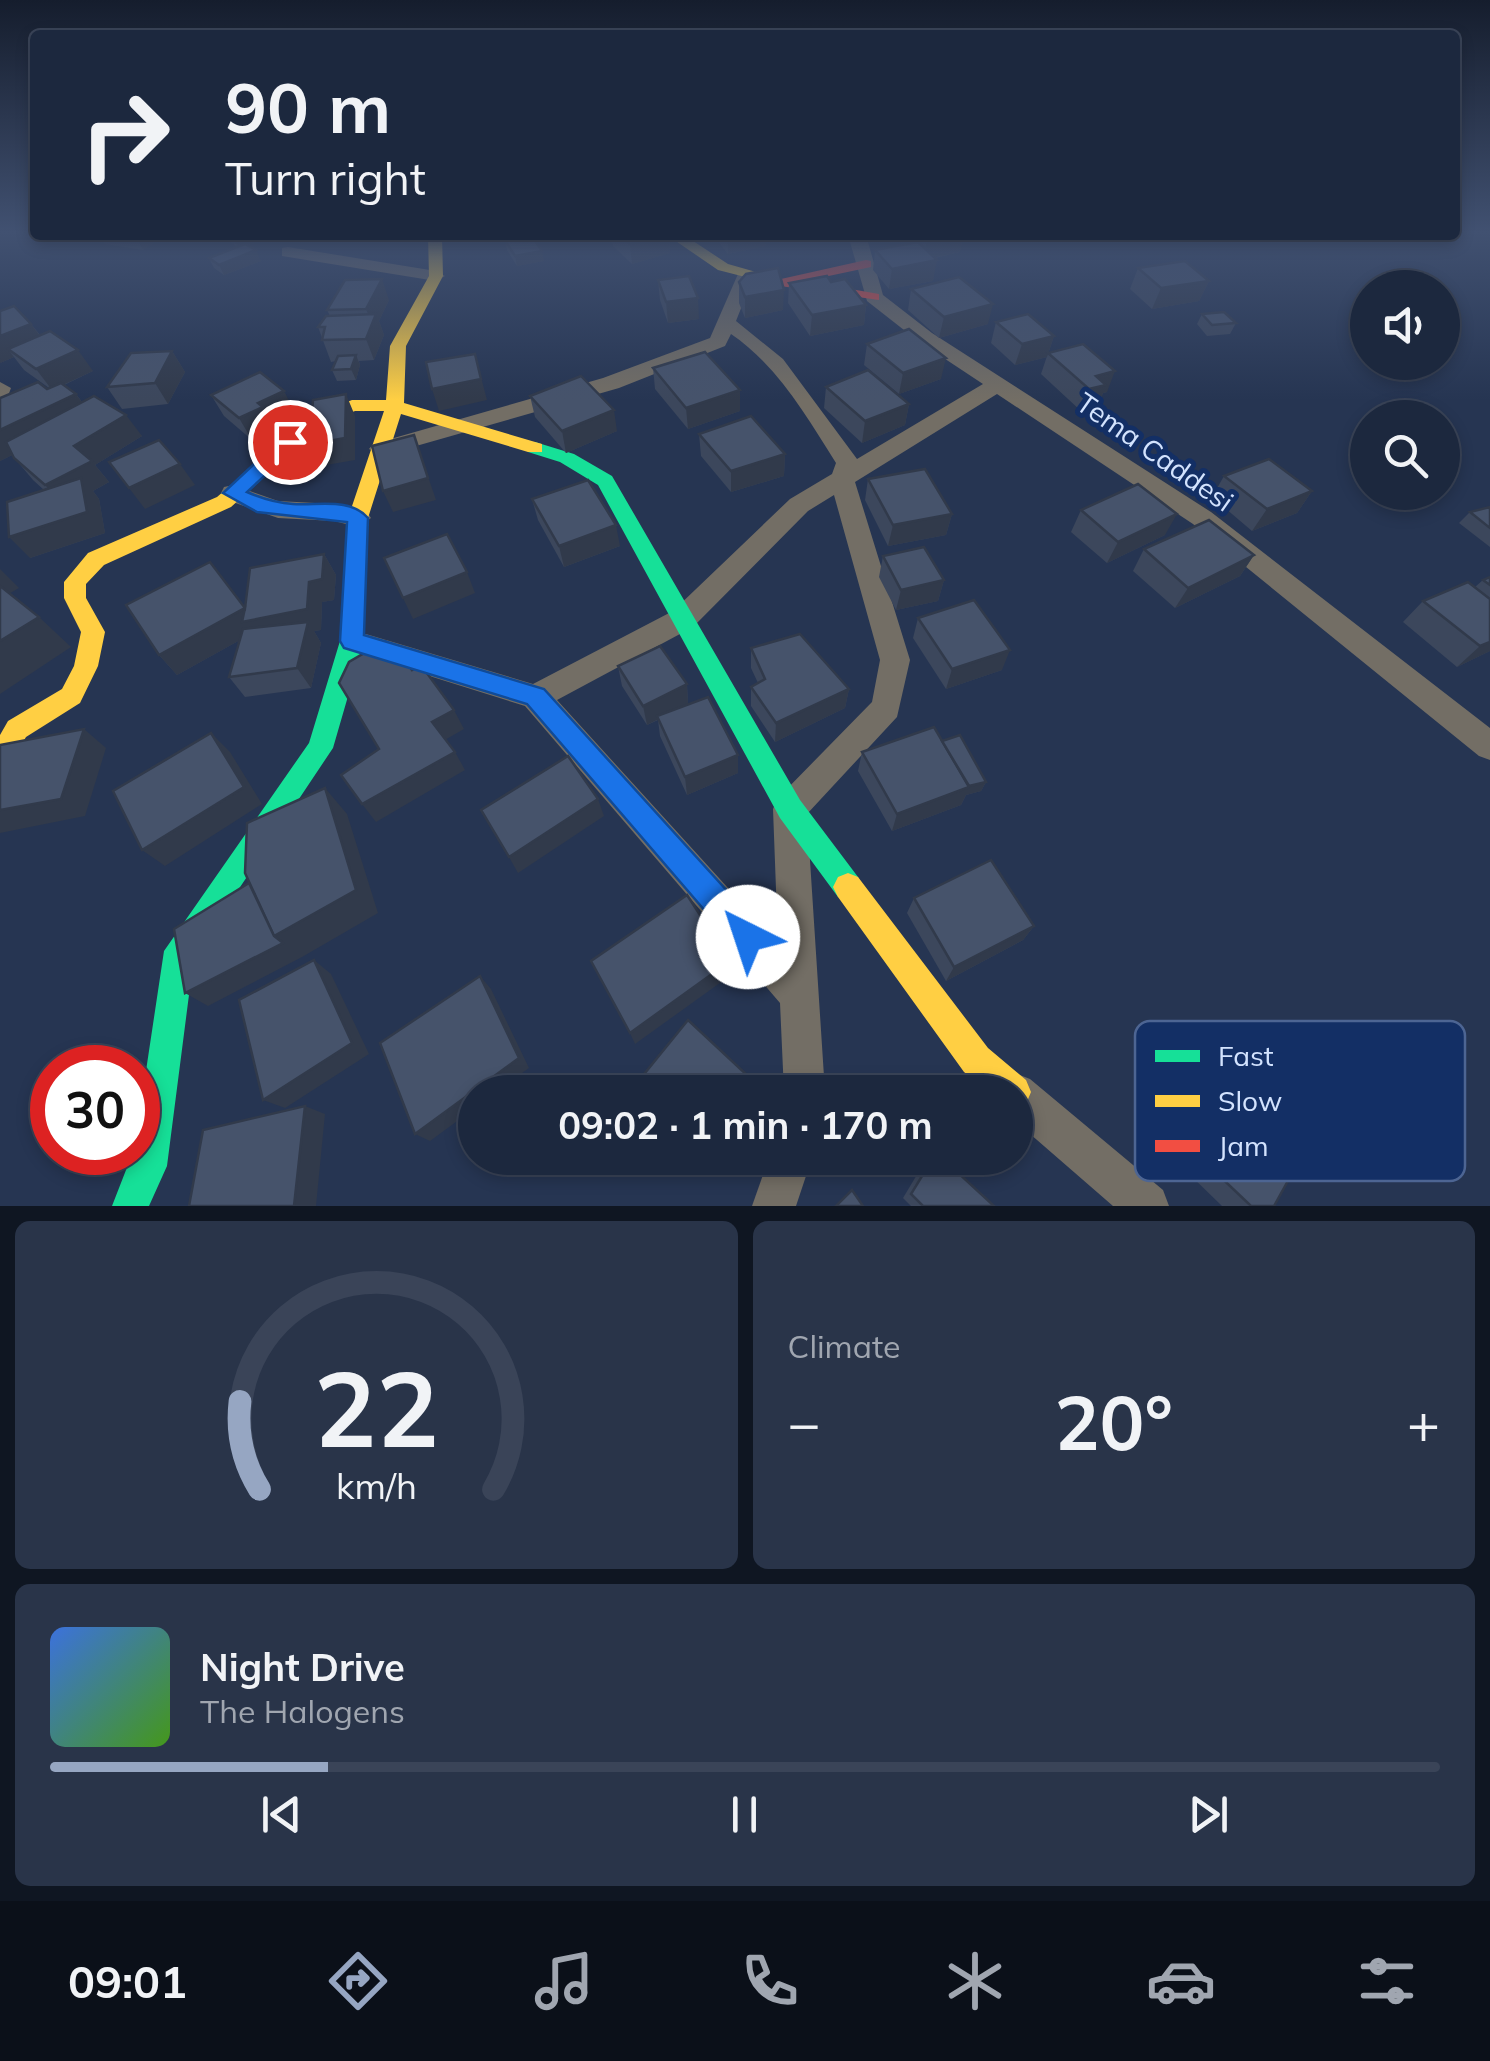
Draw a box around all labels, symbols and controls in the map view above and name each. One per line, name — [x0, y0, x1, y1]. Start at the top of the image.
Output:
text: 90 m — [225, 63, 391, 151]
icon: right — [60, 70, 190, 200]
text: Turn right — [225, 150, 426, 206]
map controls — [1350, 270, 1460, 510]
button: sound — [1350, 270, 1460, 380]
street label: Tema Caddesi — [1070, 385, 1241, 519]
pin — [248, 400, 333, 485]
button: search — [1350, 400, 1460, 510]
icon: arrive — [263, 415, 318, 470]
position arrow — [696, 885, 800, 989]
legend — [1135, 1021, 1465, 1181]
text: Fast — [1218, 1038, 1274, 1073]
speed limit sign: 30 — [30, 1045, 160, 1175]
text: Slow — [1218, 1083, 1282, 1118]
text: 09:02 · 1 min · 170 m — [558, 1101, 933, 1149]
text: Jam — [1218, 1128, 1269, 1163]
text: Climate — [788, 1326, 900, 1366]
text: 22 — [314, 1342, 439, 1473]
text: 20° — [1055, 1375, 1173, 1469]
text: − — [788, 1388, 821, 1457]
text: + — [1407, 1388, 1440, 1457]
text: km/h — [336, 1463, 417, 1508]
text: Night Drive — [200, 1643, 405, 1691]
text: The Halogens — [200, 1691, 405, 1731]
icon: previous — [254, 1787, 309, 1842]
icon: pause — [717, 1787, 772, 1842]
icon: next — [1181, 1787, 1236, 1842]
icon: directions — [323, 1946, 393, 2016]
icon: music — [529, 1946, 599, 2016]
icon: phone — [735, 1946, 805, 2016]
icon: climate — [940, 1946, 1010, 2016]
icon: car — [1146, 1946, 1216, 2016]
icon: filters — [1352, 1946, 1422, 2016]
text: 09:01 — [68, 1953, 187, 2009]

